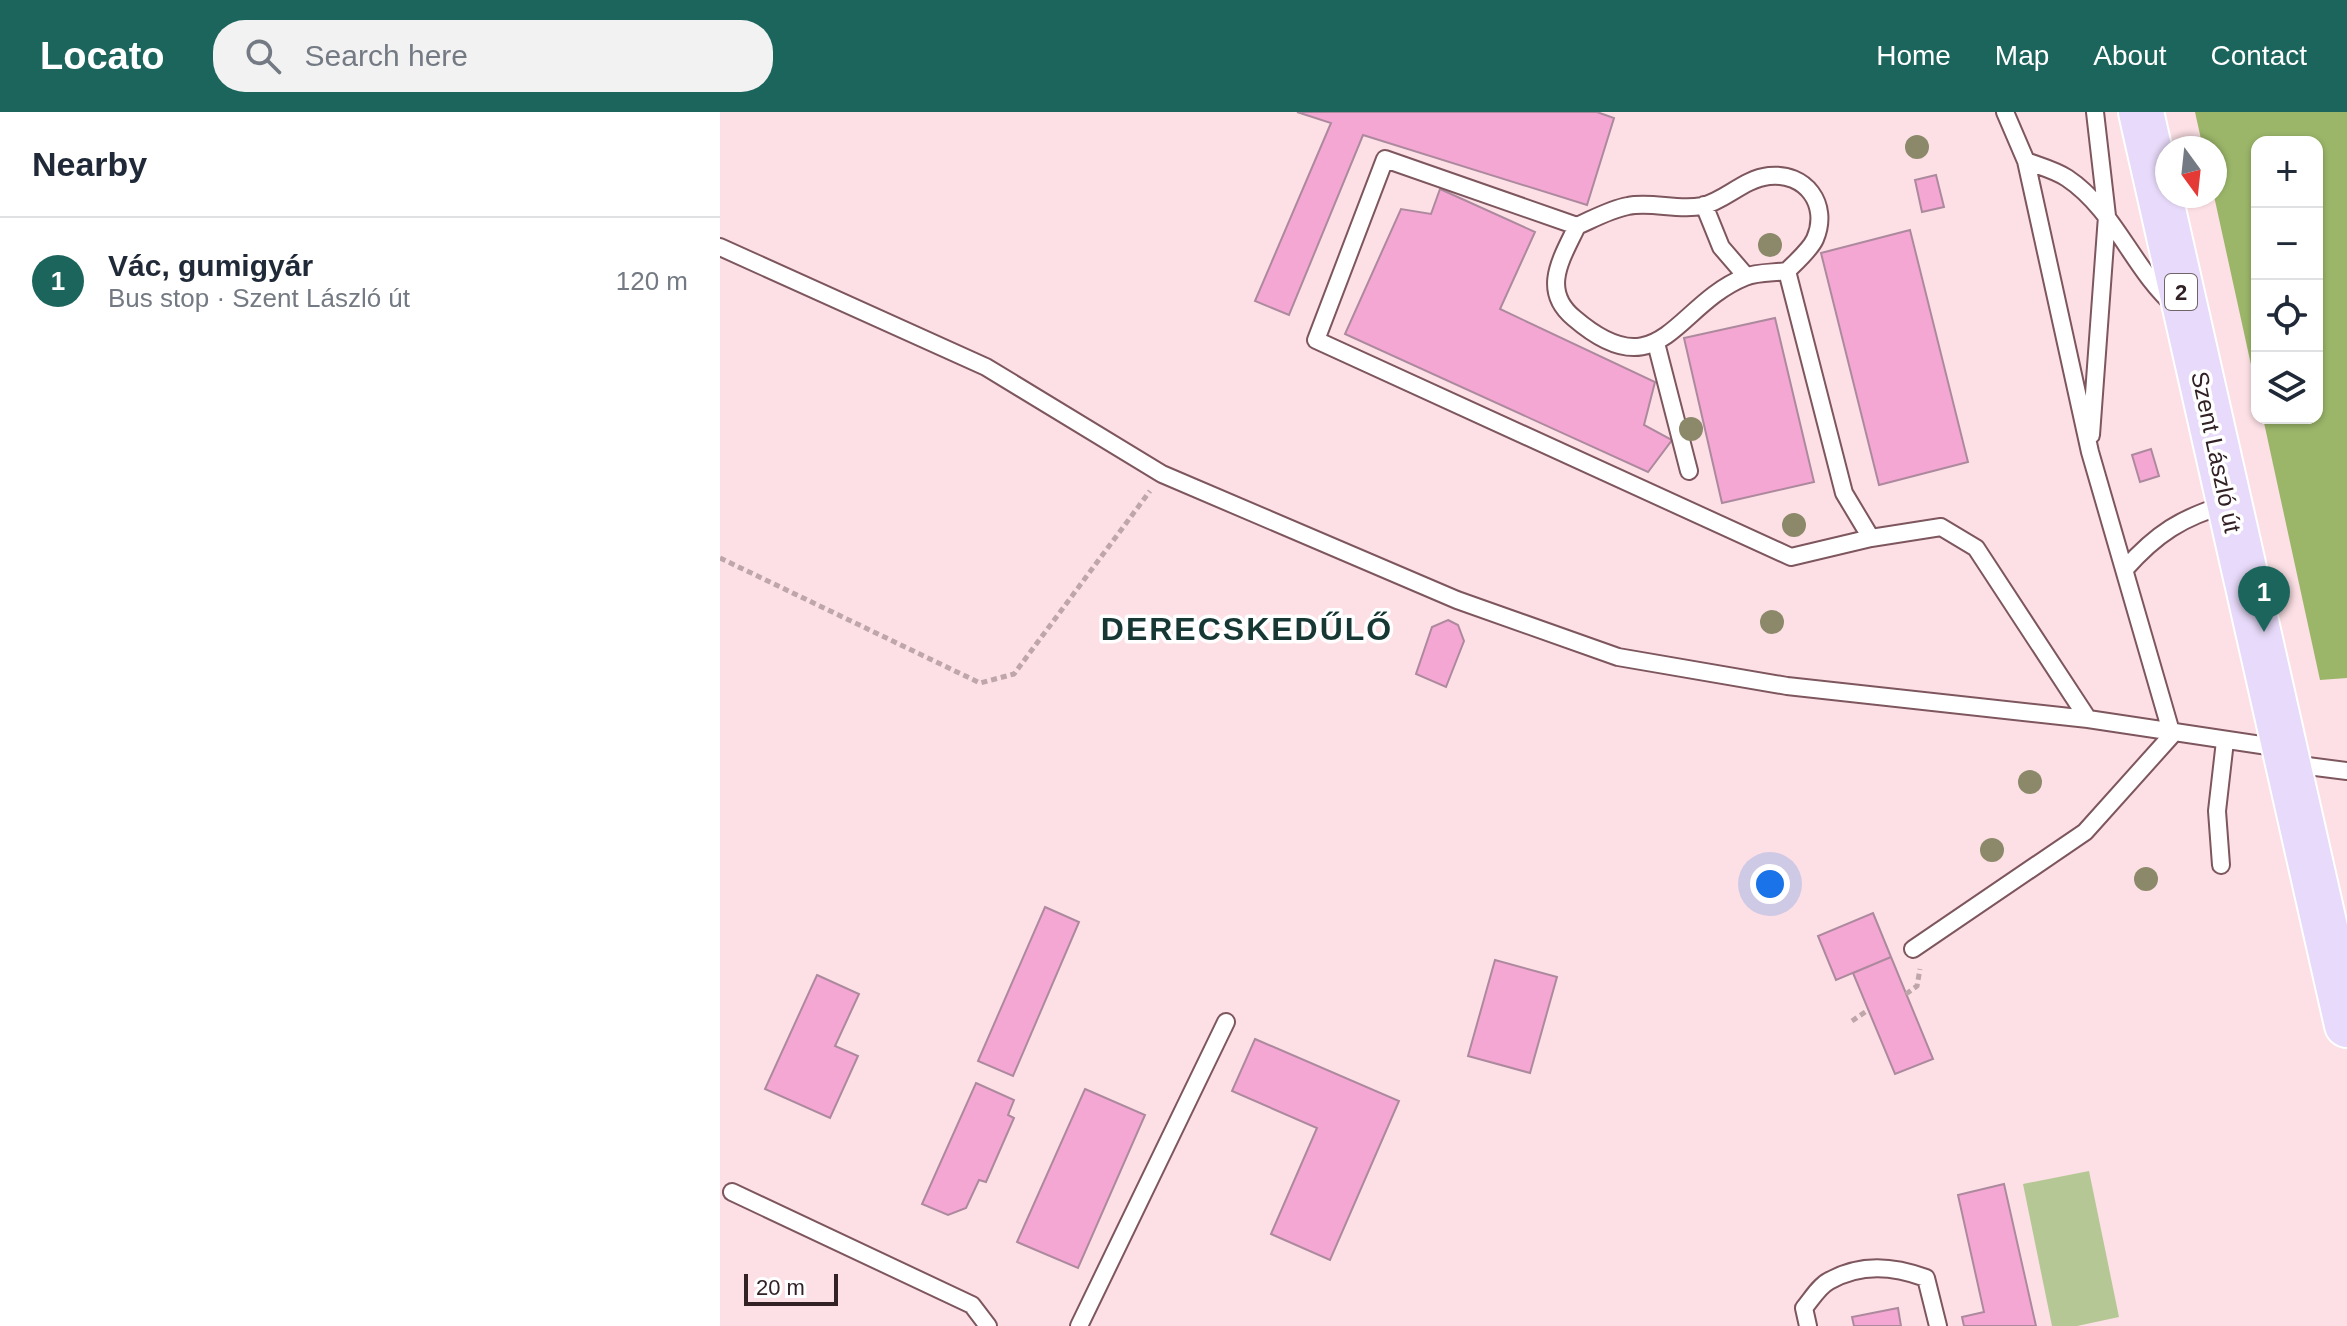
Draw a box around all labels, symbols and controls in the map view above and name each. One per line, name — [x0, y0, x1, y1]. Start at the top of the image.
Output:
search box — [213, 20, 773, 92]
icon: search — [241, 34, 285, 78]
text: Locato — [40, 35, 165, 77]
text: Search here — [305, 39, 468, 72]
text: Home — [1876, 40, 1951, 71]
text: Map — [1995, 40, 2049, 71]
text: About — [2093, 40, 2167, 71]
text: Contact — [2211, 40, 2307, 71]
north arrow — [2155, 136, 2227, 208]
map controls — [2251, 136, 2323, 424]
button: + — [2251, 136, 2323, 208]
text: Nearby — [32, 145, 147, 183]
button: − — [2251, 208, 2323, 280]
text: Vác, gumigyár — [108, 249, 313, 282]
text: 1 — [51, 266, 65, 296]
text: 120 m — [616, 266, 688, 296]
road number: 2 — [2165, 274, 2197, 310]
button: locate — [2251, 280, 2323, 352]
text: Bus stop · Szent László út — [108, 283, 410, 313]
button: layers — [2251, 352, 2323, 424]
street label: Szent László út — [2186, 369, 2247, 535]
pin: 1 — [2238, 566, 2290, 632]
district label: DERECSKEDŰLŐ — [1101, 611, 1393, 647]
your location — [1750, 864, 1790, 904]
scale bar — [744, 1270, 838, 1306]
text: 20 m — [756, 1275, 805, 1300]

